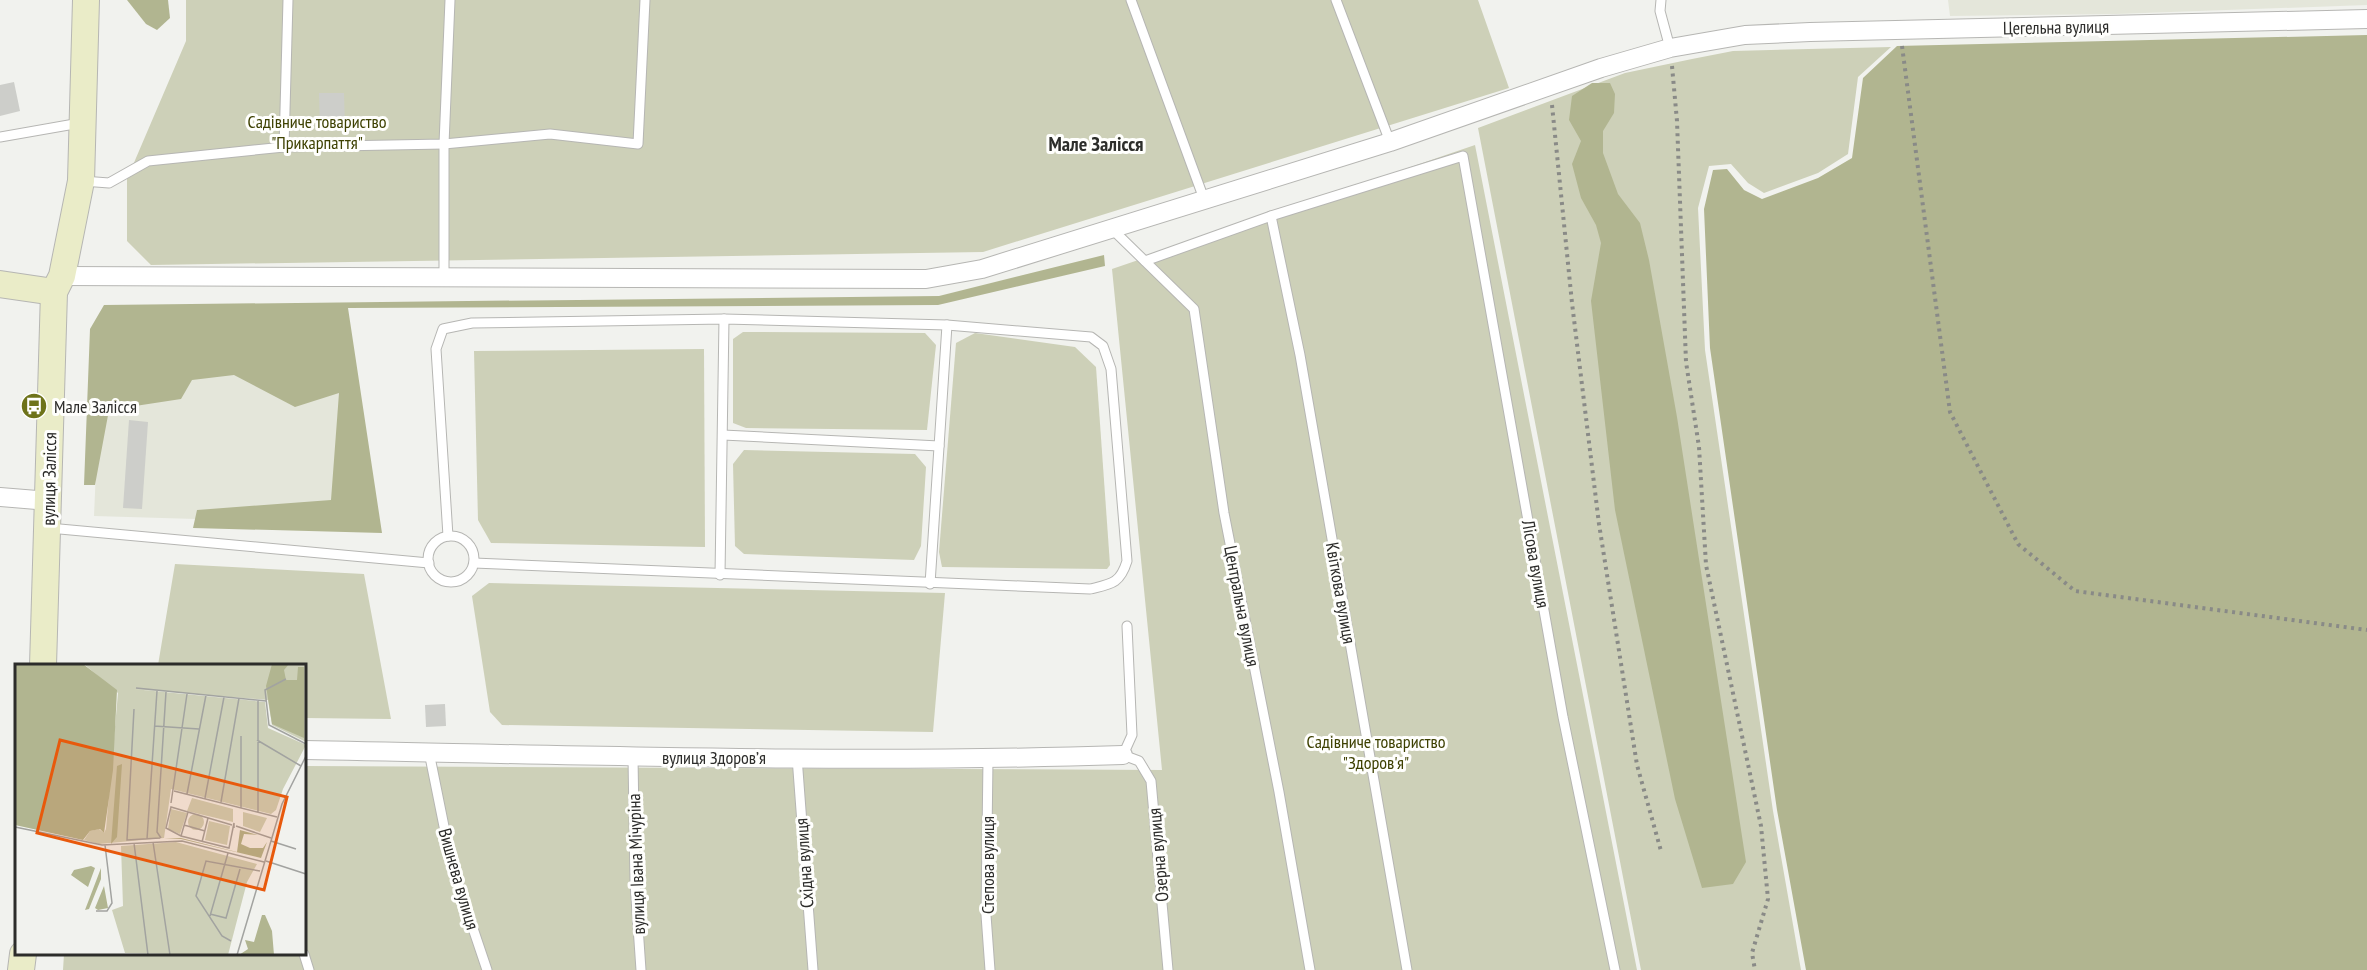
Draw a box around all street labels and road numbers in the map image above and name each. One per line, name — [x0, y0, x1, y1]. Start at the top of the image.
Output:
street label: Цегельна вулиця — [2003, 15, 2109, 39]
street label: вулиця Залісся — [37, 432, 61, 526]
street label: Лісова вулиця — [1517, 517, 1555, 610]
street label: Квіткова вулиця — [1321, 540, 1361, 646]
street label: Центральна вулиця — [1219, 544, 1265, 668]
street label: вулиця Здоровʼя — [662, 746, 766, 769]
street label: вулиця Івана Мічуріна — [622, 793, 650, 935]
street label: Озерна вулиця — [1142, 807, 1174, 903]
street label: Степова вулиця — [976, 816, 999, 914]
street label: Східна вулиця — [789, 817, 819, 909]
street label: Вишнева вулиця — [434, 826, 484, 932]

